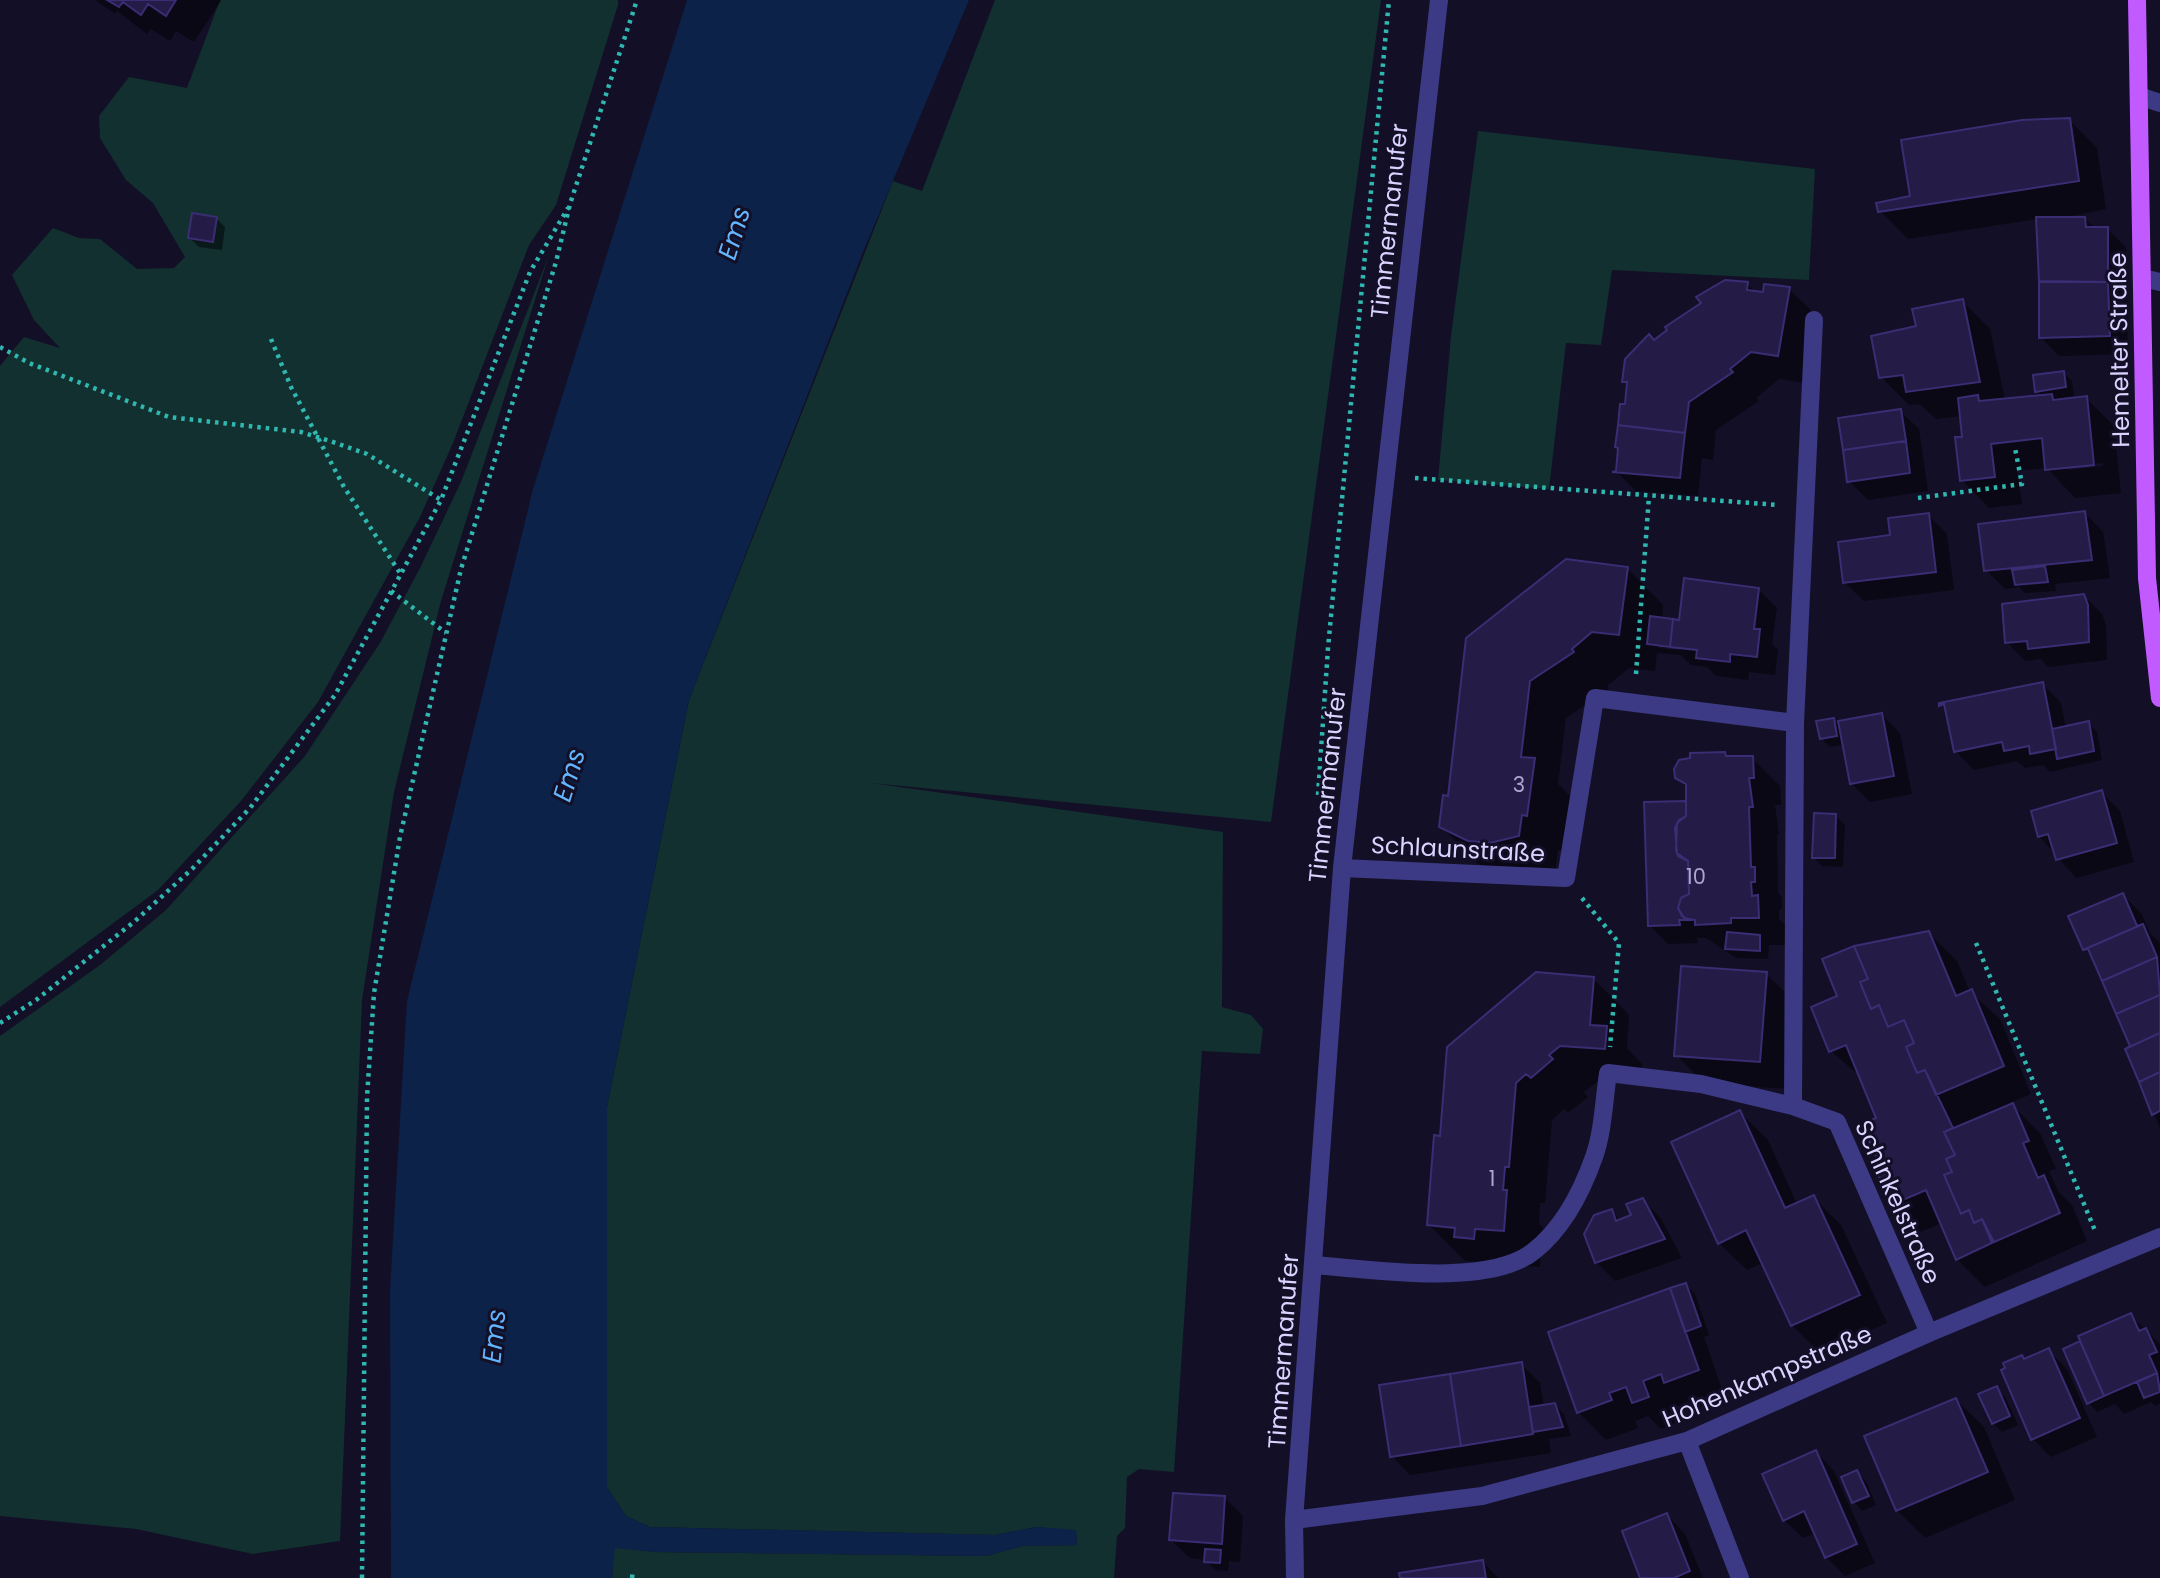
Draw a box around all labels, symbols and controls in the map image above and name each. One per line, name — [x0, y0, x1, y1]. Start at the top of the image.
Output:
street label: Timmermanufer — [1362, 122, 1416, 320]
water label: Ems — [709, 202, 759, 264]
street label: Hemelter Straße — [2101, 252, 2137, 448]
street label: Timmermanufer — [1300, 686, 1354, 884]
water label: Ems — [544, 744, 594, 806]
house number: 3 — [1513, 770, 1525, 799]
street label: Schlaunstraße — [1370, 828, 1546, 870]
house number: 10 — [1686, 862, 1706, 891]
street label: Schinkelstraße — [1847, 1115, 1949, 1289]
house number: 1 — [1489, 1164, 1495, 1193]
street label: Timmermanufer — [1260, 1252, 1306, 1450]
water label: Ems — [473, 1307, 515, 1365]
street label: Hohenkampstraße — [1657, 1317, 1877, 1435]

